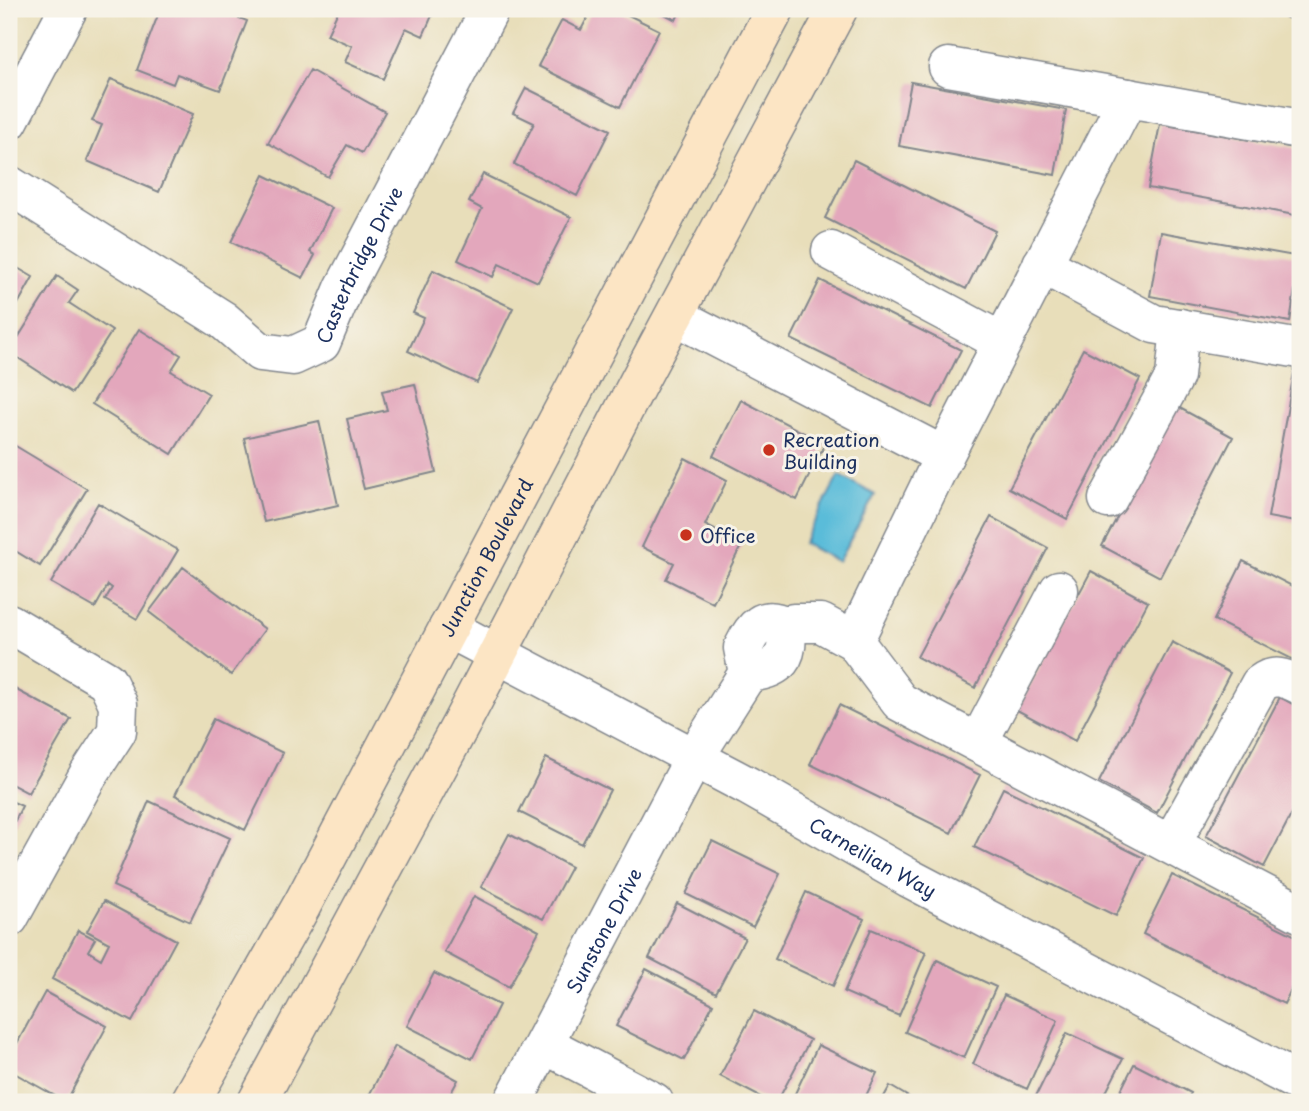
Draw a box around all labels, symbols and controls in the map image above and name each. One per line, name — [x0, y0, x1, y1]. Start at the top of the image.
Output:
street label: Casterbridge Drive — [308, 181, 409, 348]
place label: Recreation Building — [783, 425, 880, 475]
marker: Recreation Building — [761, 442, 777, 458]
street label: Junction Boulevard — [432, 473, 539, 641]
place label: Office — [700, 521, 756, 549]
marker: Office — [678, 527, 694, 543]
street label: Carneilian Way — [804, 810, 942, 904]
street label: Sunstone Drive — [559, 863, 648, 998]

